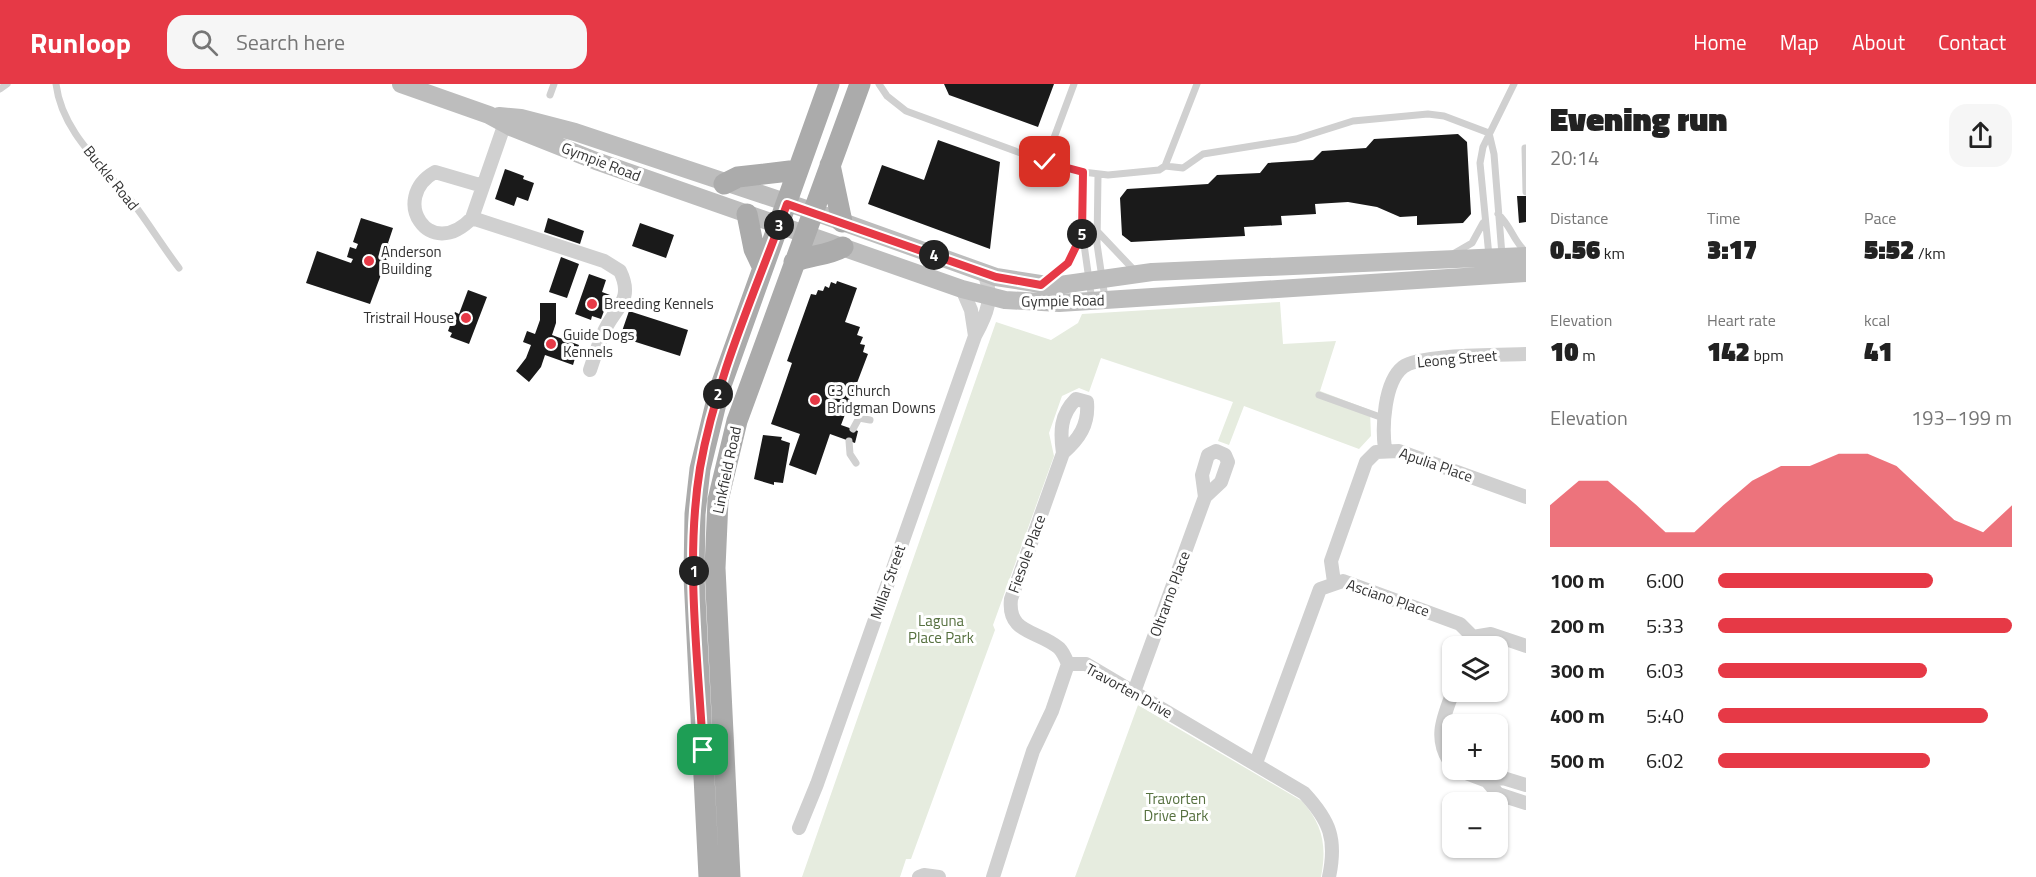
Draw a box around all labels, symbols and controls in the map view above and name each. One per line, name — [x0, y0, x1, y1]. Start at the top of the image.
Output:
search box — [167, 15, 587, 69]
text: Runloop — [30, 21, 131, 64]
text: Search here — [236, 25, 345, 59]
icon: search — [188, 26, 221, 59]
text: Home — [1693, 26, 1747, 58]
text: Map — [1780, 26, 1819, 58]
text: About — [1852, 26, 1905, 58]
text: Contact — [1938, 26, 2006, 58]
text: Evening run — [1550, 94, 1727, 144]
button: share — [1949, 104, 2012, 167]
street label: Gympie Road — [558, 136, 644, 187]
pin — [1019, 136, 1070, 187]
street label: Buckle Road — [78, 140, 145, 215]
text: 20:14 — [1550, 142, 1599, 173]
icon: check — [1028, 145, 1061, 178]
text: Distance — [1550, 206, 1608, 230]
text: Time — [1707, 206, 1740, 230]
text: Pace — [1864, 206, 1896, 230]
pin: 3 — [764, 210, 794, 240]
text: 3 — [775, 213, 783, 237]
pin: 5 — [1067, 219, 1097, 249]
text: 5 — [1078, 222, 1086, 246]
text: 0.56 — [1550, 230, 1600, 269]
text: 3:17 — [1707, 230, 1757, 269]
text: 5:52 — [1864, 230, 1914, 269]
place label: Anderson Building — [381, 240, 442, 280]
pin: 4 — [919, 240, 949, 270]
text: km — [1600, 241, 1625, 265]
text: /km — [1914, 241, 1946, 265]
text: 4 — [930, 243, 938, 267]
marker: Anderson Building — [362, 254, 376, 268]
street label: Gympie Road — [1021, 288, 1105, 313]
place label: Breeding Kennels — [604, 292, 714, 315]
marker: Breeding Kennels — [585, 297, 599, 311]
place label: Tristrail House — [363, 306, 454, 329]
text: Elevation — [1550, 308, 1612, 332]
text: Heart rate — [1707, 308, 1776, 332]
text: kcal — [1864, 308, 1890, 332]
marker: Tristrail House — [459, 311, 473, 325]
place label: Guide Dogs Kennels — [563, 323, 635, 363]
text: 10 — [1550, 332, 1579, 371]
text: 142 — [1707, 332, 1750, 371]
text: 41 — [1864, 332, 1893, 371]
marker: Guide Dogs Kennels — [544, 337, 558, 351]
street label: Leong Street — [1416, 343, 1499, 373]
text: m — [1579, 343, 1596, 367]
text: bpm — [1750, 343, 1784, 367]
pin: 2 — [703, 379, 733, 409]
place label: C3 Church Bridgman Downs — [827, 379, 936, 419]
text: 2 — [714, 382, 722, 406]
marker: C3 Church Bridgman Downs — [808, 393, 822, 407]
text: Elevation — [1550, 402, 1628, 433]
text: 193–199 m — [1911, 402, 2012, 433]
street label: Linkfield Road — [706, 424, 747, 516]
street label: Apulia Place — [1396, 441, 1476, 488]
street label: Fiesole Place — [1002, 511, 1051, 596]
street label: Millar Street — [864, 541, 911, 622]
street label: Oltrarno Place — [1143, 548, 1196, 640]
pin: 1 — [679, 556, 709, 586]
text: 1 — [690, 559, 698, 583]
text: 100 m — [1550, 565, 1605, 596]
text: 6:00 — [1646, 565, 1684, 596]
street label: Asciano Place — [1344, 573, 1433, 622]
park label: Laguna Place Park — [908, 609, 974, 649]
text: 200 m — [1550, 610, 1605, 641]
text: 5:33 — [1646, 610, 1684, 641]
map controls — [1442, 636, 1508, 858]
button: layers — [1442, 636, 1508, 702]
text: 300 m — [1550, 655, 1605, 686]
text: 6:03 — [1646, 655, 1684, 686]
street label: Travorten Drive — [1082, 657, 1177, 724]
text: 400 m — [1550, 700, 1605, 731]
text: 5:40 — [1646, 700, 1684, 731]
button: + — [1442, 714, 1508, 780]
pin — [677, 724, 728, 775]
icon: arrive — [686, 733, 719, 766]
text: 500 m — [1550, 745, 1605, 776]
text: 6:02 — [1646, 745, 1684, 776]
park label: Travorten Drive Park — [1144, 787, 1208, 827]
button: − — [1442, 792, 1508, 858]

